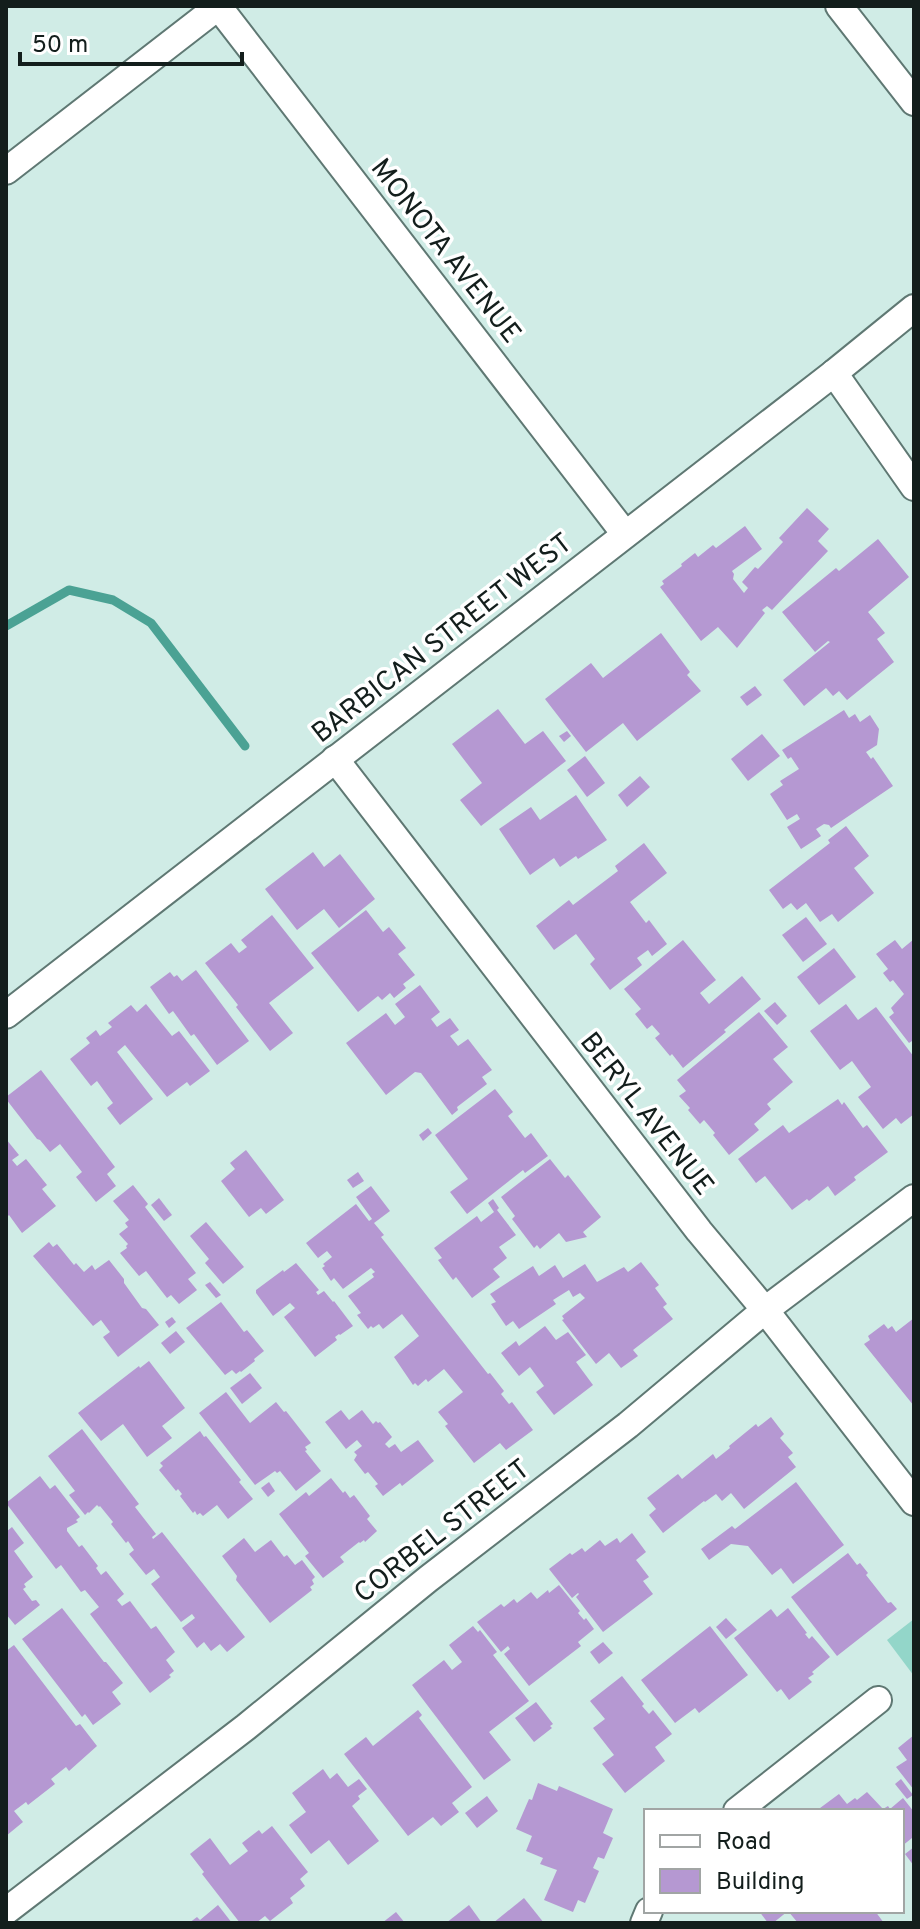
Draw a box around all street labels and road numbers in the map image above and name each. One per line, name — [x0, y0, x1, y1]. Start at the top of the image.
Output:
street label: MONOTA AVENUE — [361, 152, 528, 351]
street label: BARBICAN STREET WEST — [305, 526, 580, 752]
street label: BERYL AVENUE — [571, 1026, 721, 1204]
street label: CORBEL STREET — [348, 1452, 538, 1612]

